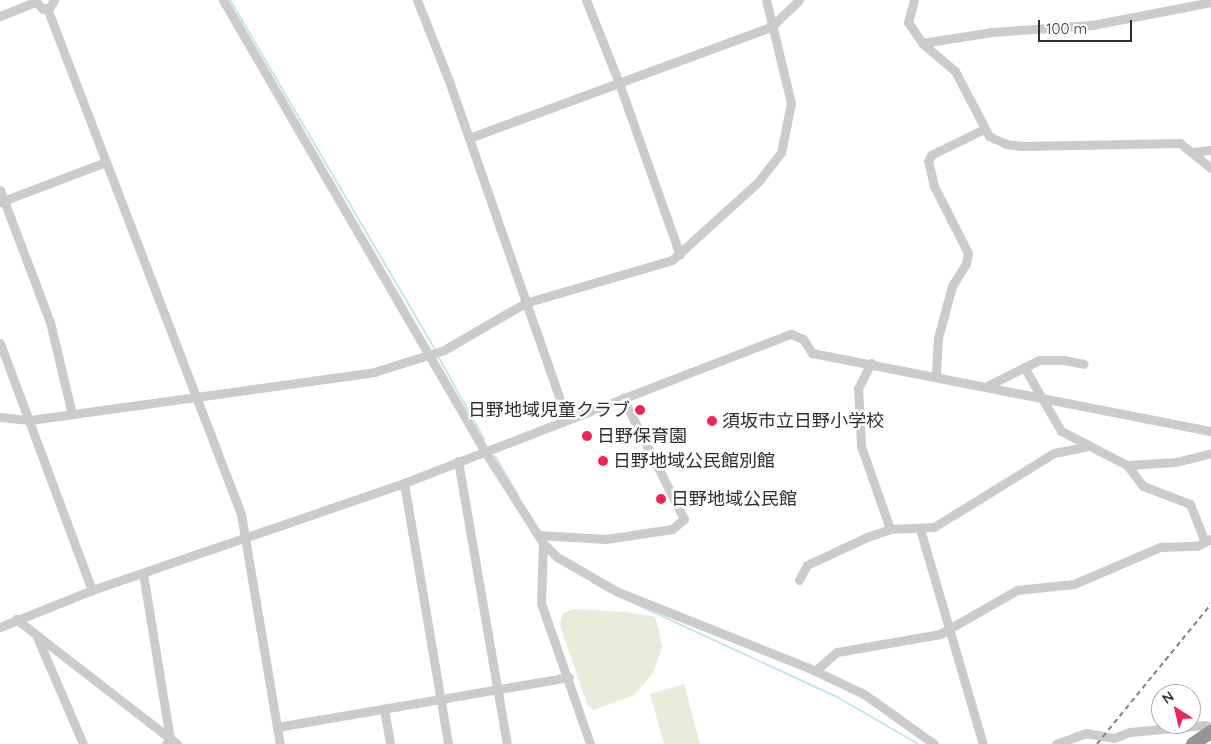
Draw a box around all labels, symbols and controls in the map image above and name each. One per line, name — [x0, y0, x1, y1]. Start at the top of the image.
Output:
scale bar — [1041, 10, 1135, 42]
text: 100 m — [1046, 19, 1087, 38]
place label: 日野地域児童クラブ — [468, 399, 630, 421]
marker: 日野地域児童クラブ — [634, 404, 646, 416]
place label: 須坂市立日野小学校 — [722, 410, 884, 432]
marker: 須坂市立日野小学校 — [706, 415, 718, 427]
place label: 日野保育園 — [597, 425, 687, 447]
marker: 日野保育園 — [581, 430, 593, 442]
place label: 日野地域公民館別館 — [613, 450, 775, 472]
marker: 日野地域公民館別館 — [597, 455, 609, 467]
place label: 日野地域公民館 — [671, 488, 797, 510]
marker: 日野地域公民館 — [655, 493, 667, 505]
north arrow — [1151, 684, 1201, 734]
text: N — [1159, 687, 1177, 708]

